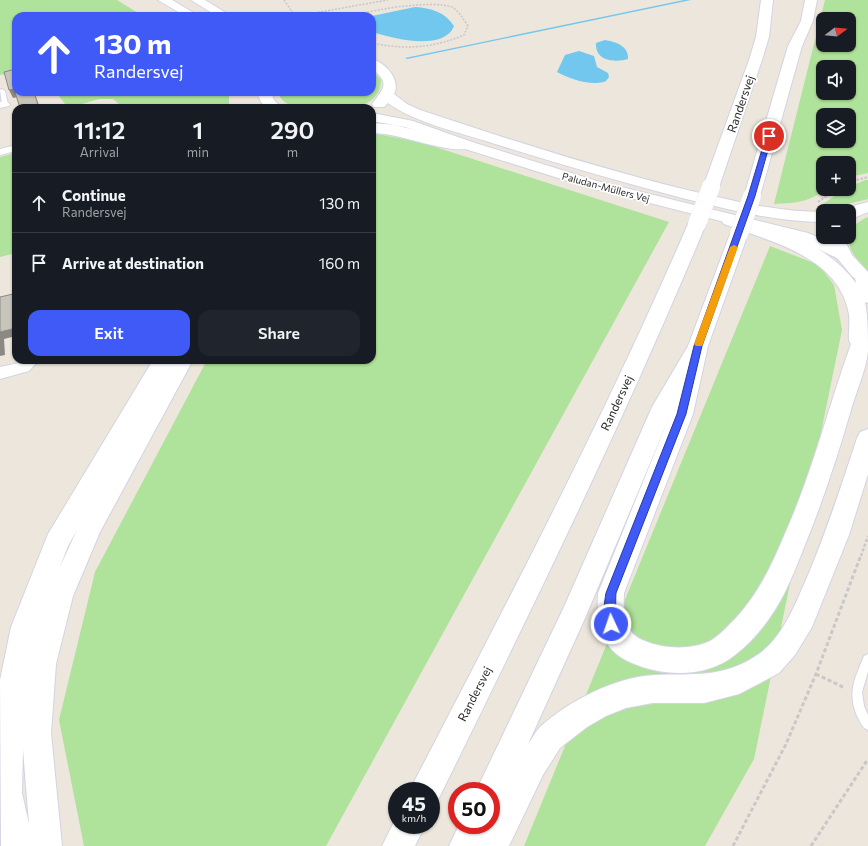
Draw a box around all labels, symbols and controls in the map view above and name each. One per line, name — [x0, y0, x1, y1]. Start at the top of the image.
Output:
north arrow — [816, 12, 856, 52]
map controls — [816, 12, 856, 244]
text: 130 m — [94, 26, 171, 60]
icon: ahead — [28, 28, 80, 80]
text: Randersvej — [94, 60, 184, 82]
button: sound — [816, 60, 856, 100]
street label: Randersvej — [724, 73, 756, 134]
button: layers — [816, 108, 856, 148]
text: 11:12 — [74, 115, 125, 144]
text: 1 — [193, 115, 203, 144]
text: 290 — [270, 115, 314, 144]
pin — [752, 119, 786, 153]
icon: arrive — [758, 125, 780, 147]
text: Arrival — [80, 144, 119, 160]
text: min — [187, 144, 209, 160]
text: m — [287, 144, 298, 160]
button: + — [816, 156, 856, 196]
street label: Paludan-Müllers Vej — [561, 170, 651, 204]
text: Continue — [62, 186, 126, 204]
icon: ahead — [28, 192, 50, 214]
text: 130 m — [319, 194, 360, 212]
text: Randersvej — [62, 204, 127, 220]
button: − — [816, 204, 856, 244]
icon: arrive — [28, 252, 50, 274]
text: Arrive at destination — [62, 254, 204, 272]
text: 160 m — [319, 254, 360, 272]
button: Exit — [28, 310, 190, 356]
button: Share — [198, 310, 360, 356]
street label: Randersvej — [597, 373, 635, 433]
position arrow — [590, 603, 632, 645]
street label: Randersvej — [454, 664, 494, 723]
speed limit sign: 50 — [448, 782, 500, 834]
text: 45 — [402, 791, 426, 815]
text: km/h — [402, 812, 426, 824]

